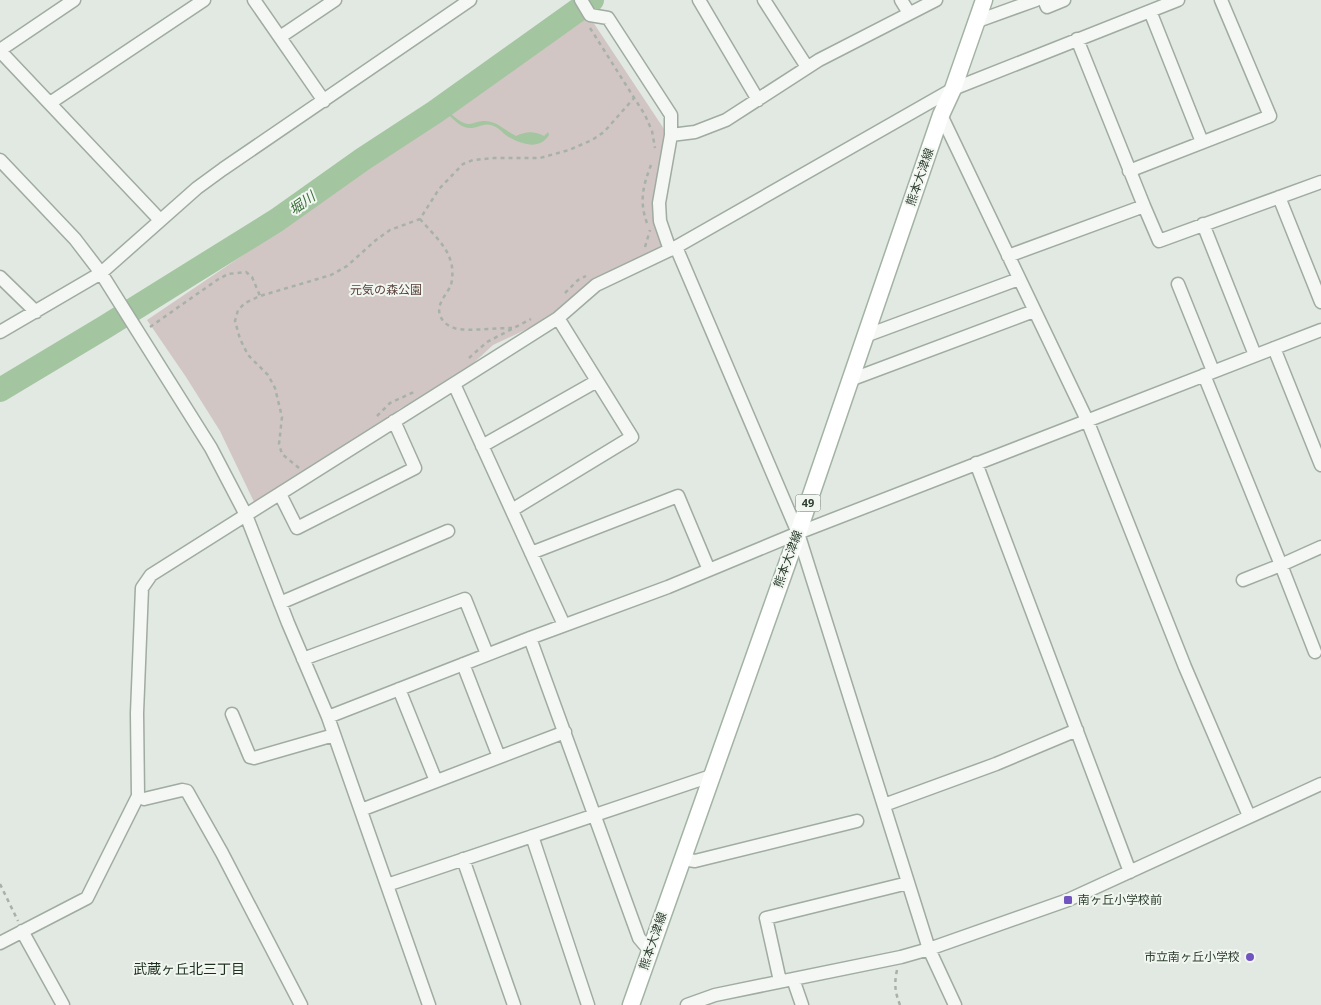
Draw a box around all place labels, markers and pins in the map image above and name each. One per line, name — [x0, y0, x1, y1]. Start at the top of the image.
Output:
place label: 南ヶ丘小学校前 — [1078, 891, 1162, 908]
marker: 南ヶ丘小学校前 — [1062, 894, 1074, 906]
place label: 市立南ヶ丘小学校 — [1144, 948, 1240, 965]
marker: 市立南ヶ丘小学校 — [1244, 951, 1256, 963]

